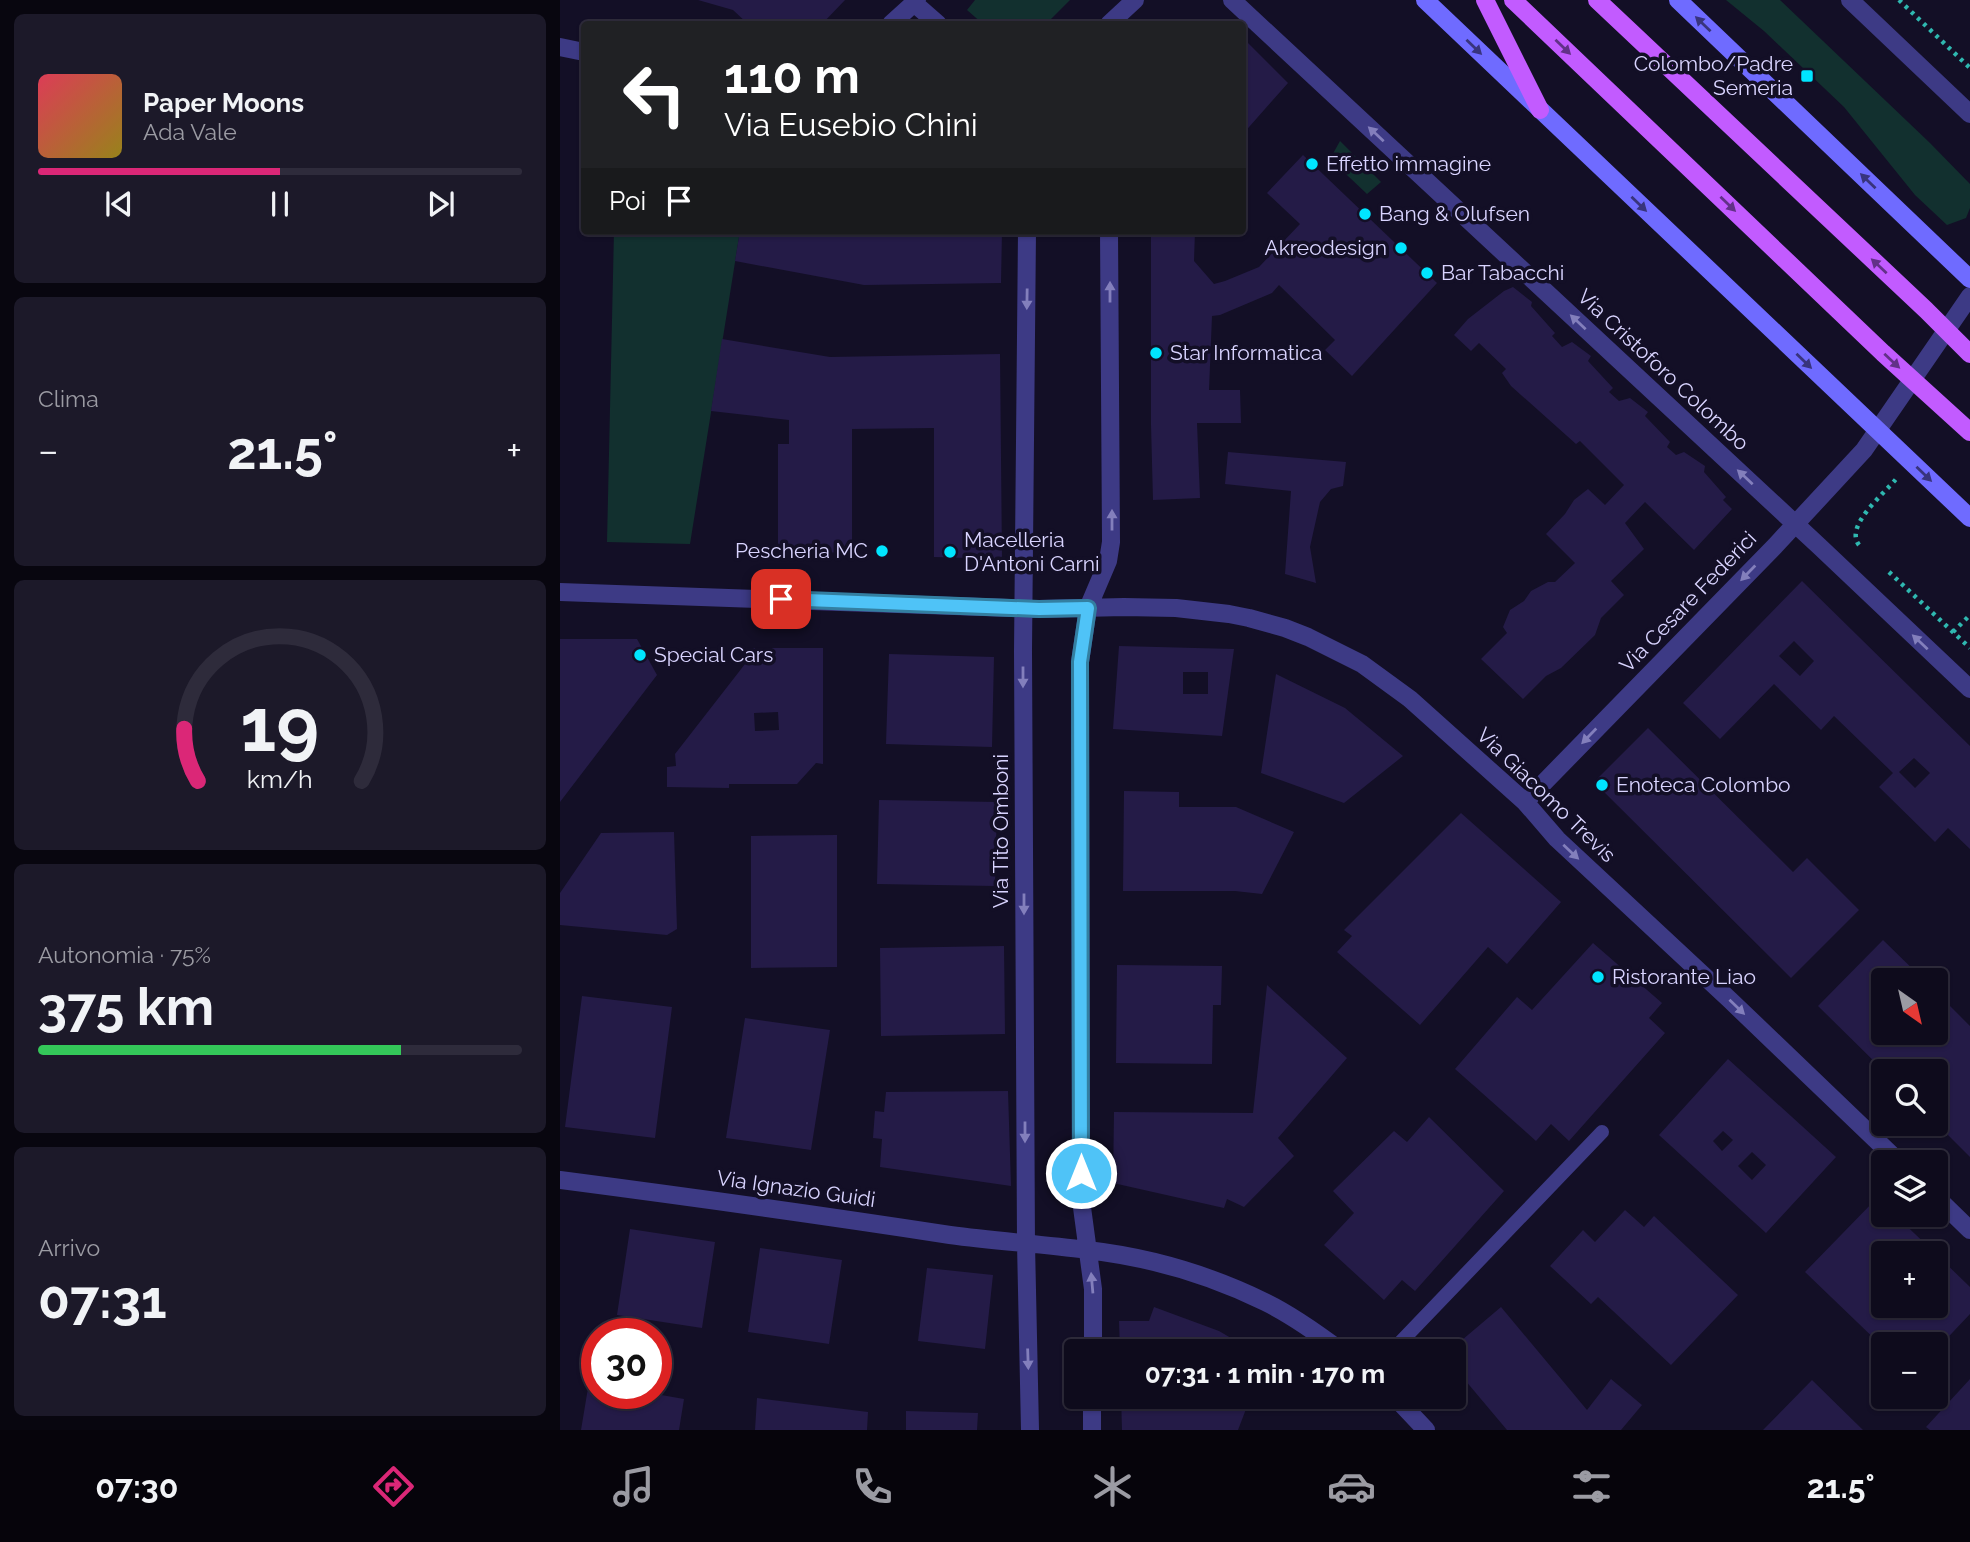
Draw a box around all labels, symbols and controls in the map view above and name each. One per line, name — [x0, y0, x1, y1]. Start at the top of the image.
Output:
one-way arrow — [1694, 16, 1712, 32]
one-way arrow — [1466, 39, 1483, 56]
one-way arrow — [1554, 39, 1572, 55]
text: 110 m — [724, 47, 860, 104]
icon: left — [609, 49, 700, 140]
place label: Colombo/Padre Semeria — [1634, 51, 1793, 100]
marker: Colombo/Padre Semeria — [1799, 68, 1815, 84]
text: Paper Moons — [143, 88, 304, 118]
text: Via Eusebio Chini — [724, 106, 978, 143]
text: Ada Vale — [143, 118, 237, 145]
one-way arrow — [1367, 126, 1385, 142]
place label: Effetto immagine — [1326, 151, 1491, 176]
marker: Effetto immagine — [1304, 156, 1320, 172]
one-way arrow — [1859, 173, 1876, 190]
icon: arrive — [660, 182, 698, 220]
icon: previous — [100, 185, 138, 223]
icon: pause — [261, 185, 299, 223]
icon: next — [422, 185, 460, 223]
text: Poi — [609, 186, 646, 216]
one-way arrow — [1719, 195, 1736, 212]
one-way arrow — [1630, 196, 1647, 212]
place label: Bang & Olufsen — [1379, 201, 1530, 226]
marker: Bang & Olufsen — [1357, 206, 1373, 222]
place label: Akreodesign — [1264, 235, 1387, 260]
marker: Akreodesign — [1393, 240, 1409, 256]
one-way arrow — [1871, 258, 1888, 274]
place label: Bar Tabacchi — [1441, 260, 1564, 285]
marker: Bar Tabacchi — [1419, 265, 1435, 281]
one-way arrow — [1104, 281, 1116, 303]
street label: Via Cristoforo Colombo — [1572, 284, 1754, 456]
one-way arrow — [1021, 288, 1032, 310]
one-way arrow — [1569, 314, 1587, 330]
place label: Star Informatica — [1170, 340, 1322, 365]
marker: Star Informatica — [1148, 345, 1164, 361]
one-way arrow — [1795, 353, 1812, 369]
one-way arrow — [1883, 353, 1900, 369]
text: Clima — [38, 385, 99, 412]
text: 21.5° — [227, 420, 338, 481]
text: − — [38, 428, 58, 473]
text: + — [506, 428, 522, 473]
one-way arrow — [1915, 466, 1932, 482]
one-way arrow — [1736, 469, 1754, 485]
one-way arrow — [1106, 509, 1118, 531]
street label: Via Cesare Federici — [1614, 526, 1761, 677]
place label: Macelleria D'Antoni Carni — [964, 527, 1100, 576]
place label: Pescheria MC — [735, 538, 868, 563]
marker: Pescheria MC — [874, 543, 890, 559]
marker: Macelleria D'Antoni Carni — [942, 544, 958, 560]
one-way arrow — [1741, 564, 1757, 581]
pin — [751, 569, 811, 629]
icon: arrive — [762, 580, 800, 618]
one-way arrow — [1912, 633, 1929, 650]
place label: Special Cars — [654, 642, 773, 667]
marker: Special Cars — [632, 647, 648, 663]
one-way arrow — [1017, 666, 1029, 688]
text: 19 — [241, 683, 319, 768]
street label: Via Giacomo Trevis — [1472, 722, 1621, 867]
one-way arrow — [1581, 727, 1598, 744]
street label: Via Tito Omboni — [988, 754, 1013, 908]
text: km/h — [247, 764, 313, 794]
place label: Enoteca Colombo — [1616, 772, 1791, 797]
marker: Enoteca Colombo — [1594, 777, 1610, 793]
one-way arrow — [1562, 844, 1580, 860]
one-way arrow — [1018, 893, 1030, 915]
text: Autonomia · 75% — [38, 941, 211, 968]
place label: Ristorante Liao — [1612, 964, 1756, 989]
north arrow — [1871, 968, 1948, 1045]
map controls — [1871, 968, 1948, 1409]
marker: Ristorante Liao — [1590, 969, 1606, 985]
text: 375 km — [38, 976, 214, 1037]
one-way arrow — [1729, 999, 1746, 1016]
button: search — [1871, 1059, 1948, 1136]
one-way arrow — [1020, 1121, 1031, 1143]
position arrow — [1044, 1136, 1118, 1210]
button: layers — [1871, 1150, 1948, 1227]
street label: Via Ignazio Guidi — [715, 1165, 877, 1212]
text: Arrivo — [38, 1234, 100, 1261]
button: + — [1871, 1241, 1948, 1318]
text: 07:31 — [38, 1269, 167, 1330]
one-way arrow — [1086, 1272, 1097, 1294]
speed limit sign: 30 — [581, 1318, 672, 1409]
button: − — [1871, 1332, 1948, 1409]
one-way arrow — [1022, 1348, 1034, 1370]
text: 07:31 · 1 min · 170 m — [1145, 1359, 1385, 1389]
icon: directions — [369, 1462, 418, 1511]
icon: music — [609, 1462, 658, 1511]
icon: phone — [848, 1462, 897, 1511]
icon: climate — [1088, 1462, 1137, 1511]
icon: car — [1327, 1462, 1376, 1511]
icon: filters — [1567, 1462, 1616, 1511]
text: 07:30 — [95, 1468, 178, 1505]
text: 21.5° — [1807, 1468, 1875, 1505]

